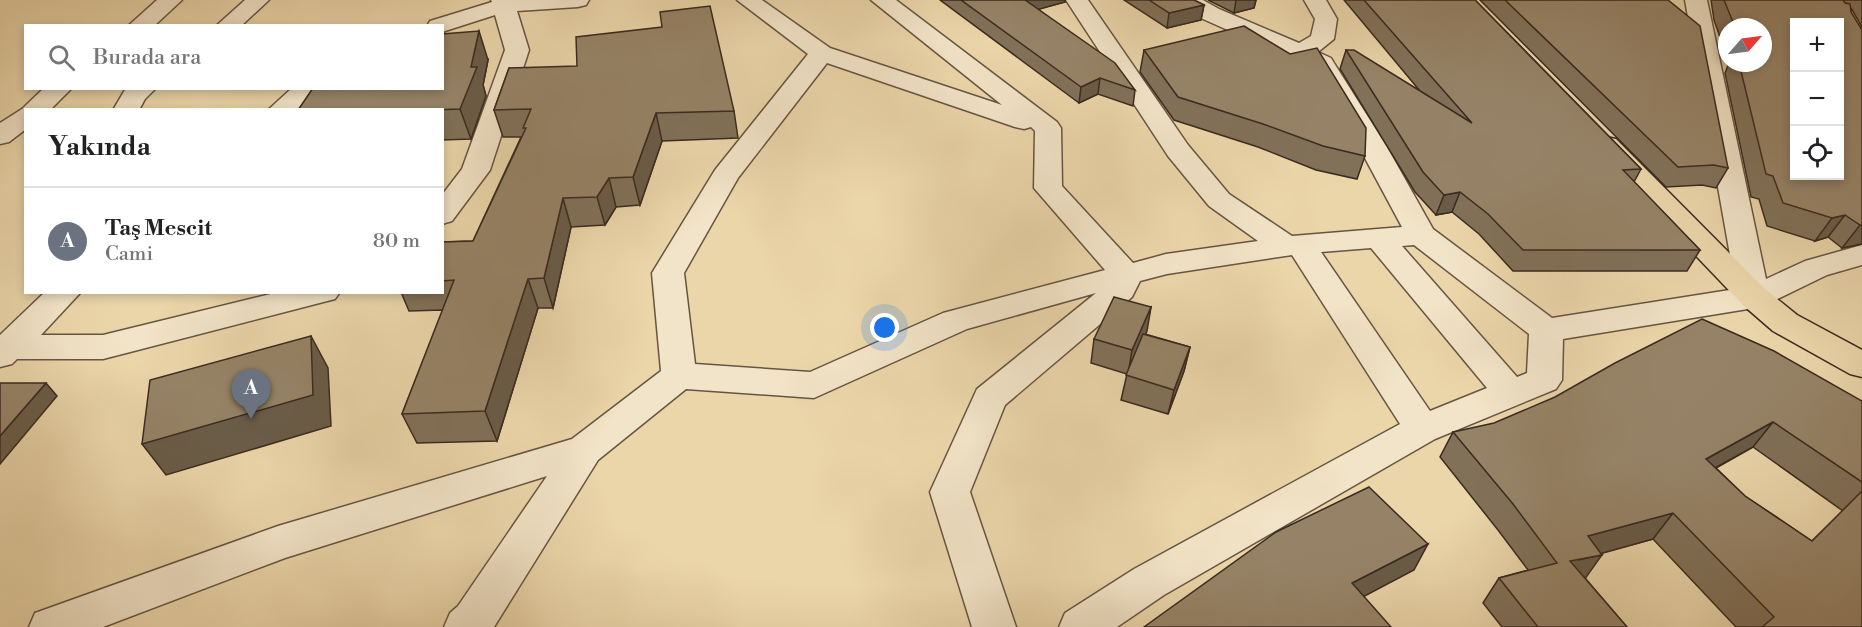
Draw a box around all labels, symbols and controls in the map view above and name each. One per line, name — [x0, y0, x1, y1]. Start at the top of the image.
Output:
north arrow — [1718, 18, 1772, 72]
map controls — [1790, 18, 1844, 180]
button: + — [1790, 18, 1844, 72]
search box — [24, 24, 444, 90]
icon: search — [45, 41, 78, 74]
text: Burada ara — [93, 44, 201, 71]
button: − — [1790, 72, 1844, 126]
button: locate — [1790, 126, 1844, 180]
text: Yakında — [48, 131, 151, 163]
text: Taş Mescit — [105, 215, 212, 242]
text: A — [60, 229, 75, 254]
text: 80 m — [373, 229, 420, 254]
text: Cami — [105, 242, 153, 267]
your location — [870, 313, 899, 342]
pin: A — [232, 370, 270, 419]

